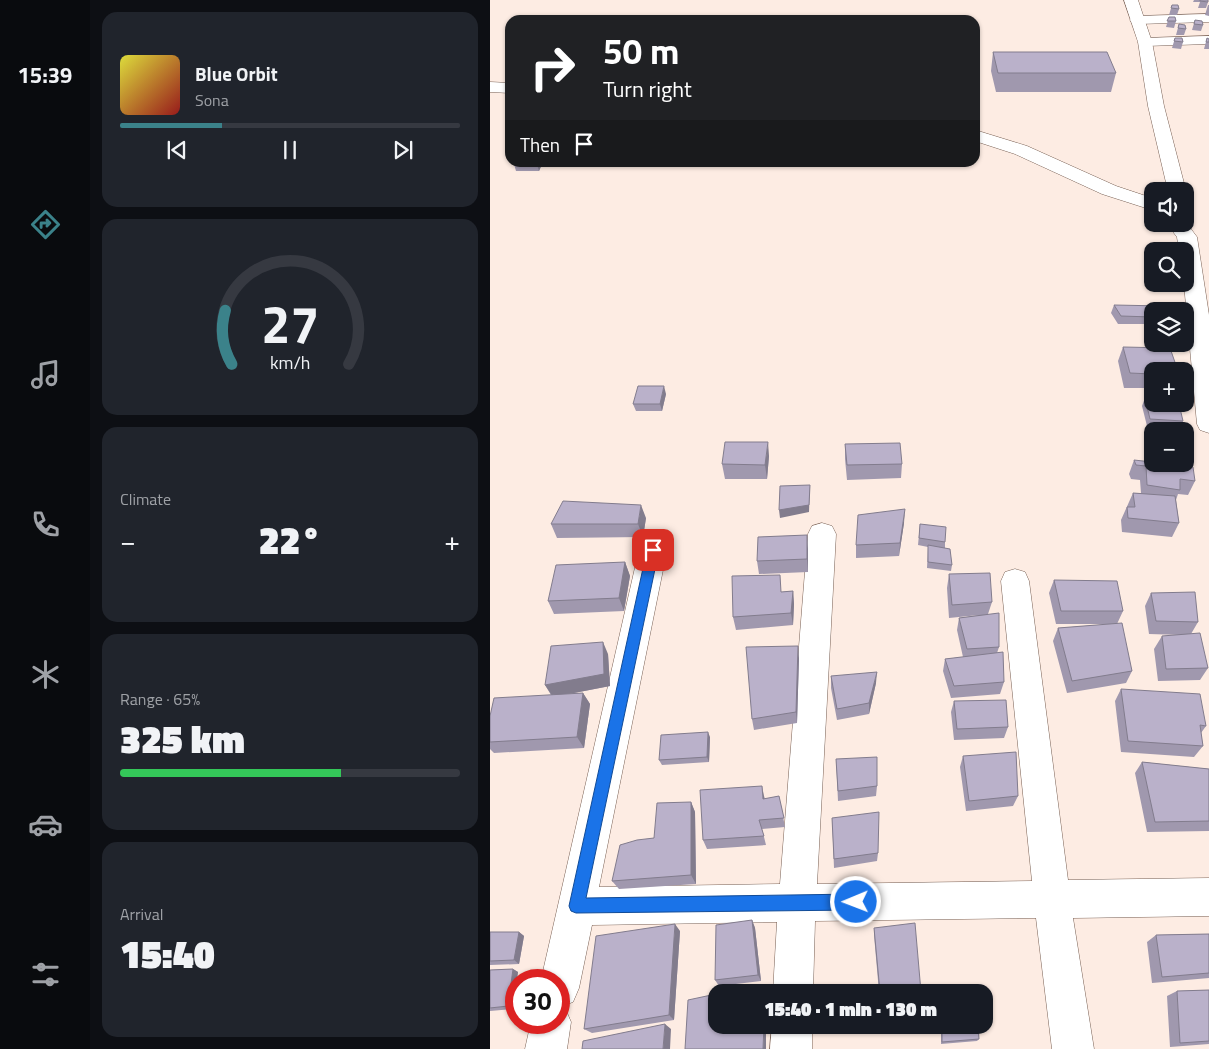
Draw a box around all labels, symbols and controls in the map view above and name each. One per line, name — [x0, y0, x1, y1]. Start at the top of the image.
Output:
text: 50 m — [603, 24, 679, 78]
icon: right — [520, 35, 585, 100]
text: 15:39 — [18, 58, 72, 92]
text: Blue Orbit — [195, 59, 278, 88]
text: Turn right — [603, 72, 692, 106]
text: Sona — [195, 88, 229, 112]
text: Then — [520, 130, 560, 159]
icon: arrive — [570, 130, 598, 158]
icon: previous — [163, 136, 191, 164]
icon: pause — [276, 136, 304, 164]
icon: next — [389, 136, 417, 164]
map controls — [1144, 182, 1194, 472]
button: sound — [1144, 182, 1194, 232]
icon: directions — [28, 207, 63, 242]
button: search — [1144, 242, 1194, 292]
text: 27 — [261, 284, 319, 363]
button: layers — [1144, 302, 1194, 352]
text: km/h — [270, 349, 310, 376]
icon: music — [28, 357, 63, 392]
button: + — [1144, 362, 1194, 412]
button: − — [1144, 422, 1194, 472]
text: Climate — [120, 487, 171, 511]
icon: phone — [28, 507, 63, 542]
text: 22° — [259, 511, 321, 569]
text: − — [120, 519, 136, 562]
text: + — [444, 519, 460, 562]
pin — [632, 529, 674, 571]
icon: arrive — [639, 536, 667, 564]
icon: climate — [28, 657, 63, 692]
text: Range · 65% — [120, 687, 200, 711]
text: 325 km — [120, 710, 245, 768]
icon: car — [28, 807, 63, 842]
position arrow — [829, 875, 881, 927]
text: Arrival — [120, 902, 163, 926]
text: 15:40 — [120, 925, 215, 983]
icon: filters — [28, 957, 63, 992]
speed limit sign: 30 — [505, 969, 570, 1034]
text: 15:40 · 1 min · 130 m — [764, 994, 937, 1023]

